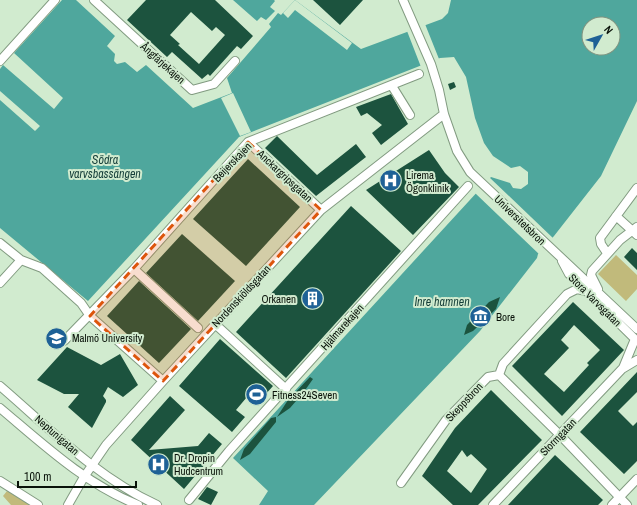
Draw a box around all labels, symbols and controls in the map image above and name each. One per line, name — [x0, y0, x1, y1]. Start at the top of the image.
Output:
north arrow — [581, 16, 621, 56]
text: N — [601, 23, 616, 37]
street label: Ångfärjekajen — [137, 39, 188, 87]
street label: Beijerskajen — [210, 139, 254, 185]
street label: Anckargripsgatan — [254, 146, 316, 205]
water label: Södra varvsbassängen — [69, 152, 141, 182]
hospital icon: Lirema Ögonklinik — [377, 168, 403, 194]
place label: Lirema Ögonklinik — [406, 168, 450, 195]
street label: Universitetsbron — [491, 192, 549, 248]
street label: Nordenskiöldsgatan — [209, 262, 273, 330]
street label: Stora Varvsgatan — [566, 271, 624, 329]
building icon: Orkanen — [299, 286, 325, 312]
place label: Orkanen — [261, 292, 296, 306]
water label: Inre hamnen — [414, 294, 470, 310]
street label: Hjälmarekajen — [318, 301, 366, 353]
museum icon: Bore — [468, 304, 494, 330]
place label: Bore — [496, 310, 515, 324]
school or university icon: Malmö University — [44, 325, 70, 351]
place label: Malmö University — [72, 331, 143, 345]
street label: Skeppsbron — [442, 380, 486, 424]
sports icon: Fitness24Seven — [244, 382, 270, 408]
place label: Fitness24Seven — [272, 388, 337, 402]
street label: Neptunigatan — [32, 412, 82, 458]
street label: Stormgatan — [537, 415, 579, 459]
hospital icon: Dr. Dropin Hudcentrum — [146, 451, 172, 477]
place label: Dr. Dropin Hudcentrum — [174, 451, 223, 478]
scale bar — [18, 463, 136, 489]
text: 100 m — [24, 469, 51, 485]

